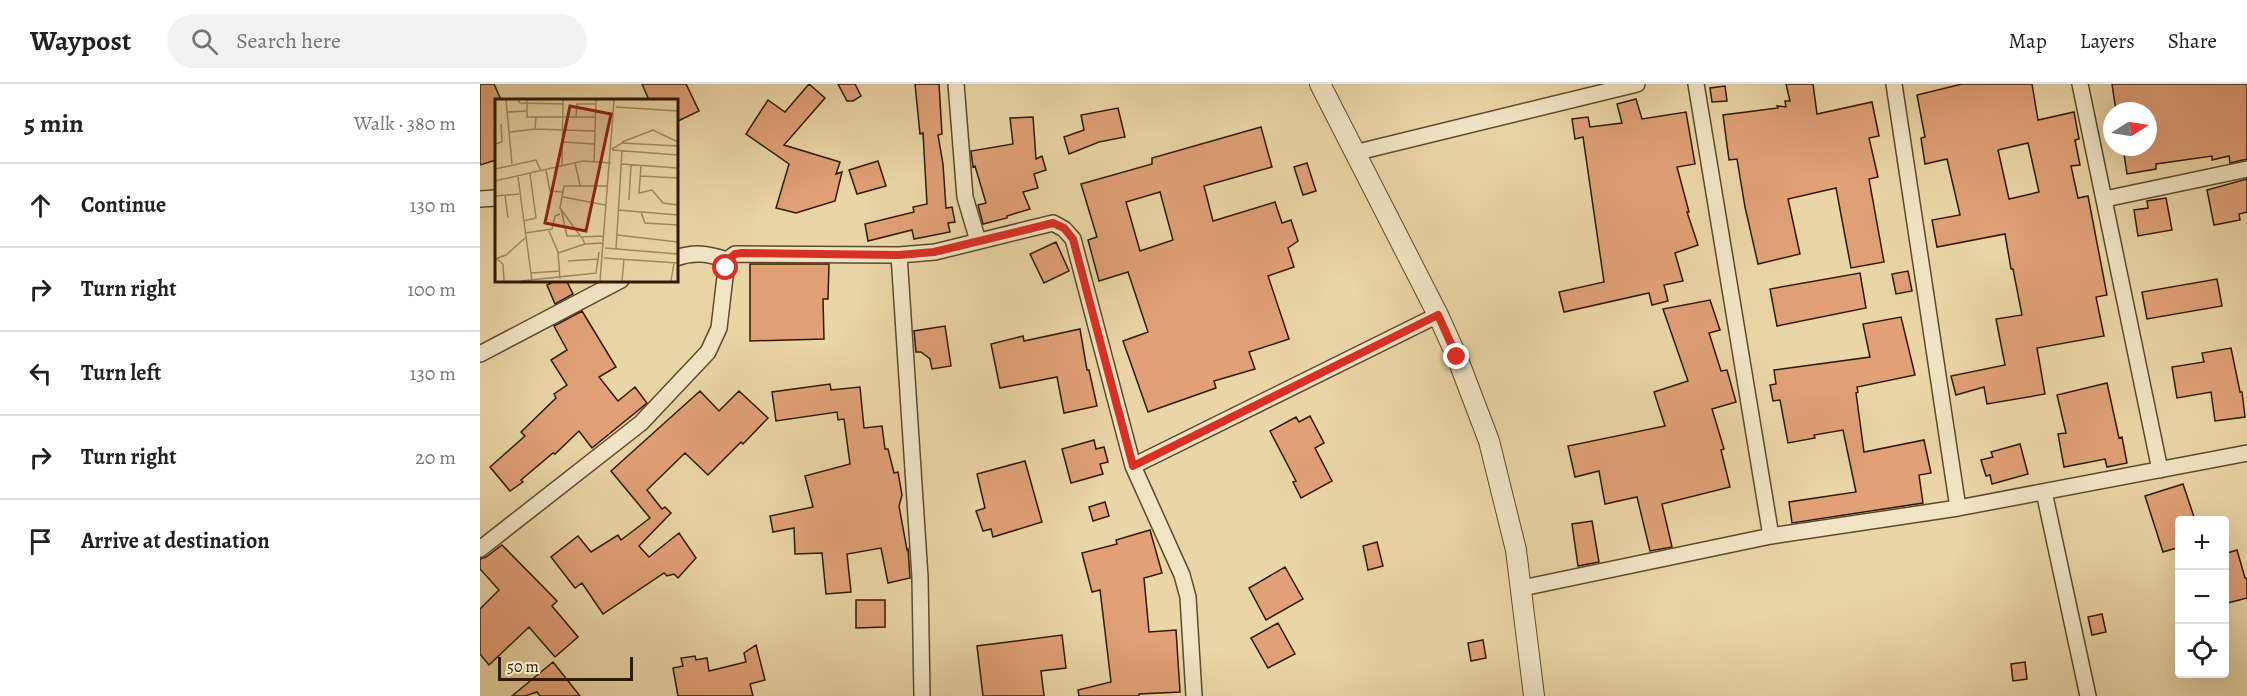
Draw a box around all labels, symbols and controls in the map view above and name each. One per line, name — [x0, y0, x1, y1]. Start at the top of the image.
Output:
search box — [167, 14, 587, 68]
text: Waypost — [30, 22, 131, 60]
icon: search — [188, 25, 221, 58]
text: Search here — [236, 26, 341, 56]
text: Map — [2008, 27, 2047, 55]
text: Layers — [2080, 27, 2135, 55]
text: Share — [2168, 27, 2217, 55]
inset map — [495, 99, 678, 282]
north arrow — [2103, 102, 2157, 156]
text: 5 min — [24, 106, 84, 141]
text: Walk · 380 m — [354, 110, 456, 137]
icon: ahead — [24, 189, 57, 222]
text: Continue — [81, 190, 166, 220]
text: 130 m — [410, 192, 456, 219]
route start — [712, 254, 738, 280]
icon: right — [24, 273, 57, 306]
text: Turn right — [81, 274, 177, 304]
text: 100 m — [407, 276, 456, 303]
route end — [1443, 343, 1469, 369]
icon: left — [24, 357, 57, 390]
text: Turn left — [81, 358, 161, 388]
text: 130 m — [410, 360, 456, 387]
icon: right — [24, 441, 57, 474]
text: Turn right — [81, 442, 177, 472]
text: 20 m — [415, 444, 456, 471]
map controls — [2175, 516, 2229, 678]
button: + — [2175, 516, 2229, 570]
icon: arrive — [24, 525, 57, 558]
text: Arrive at destination — [81, 526, 270, 556]
button: − — [2175, 570, 2229, 624]
button: locate — [2175, 624, 2229, 678]
scale bar — [498, 654, 633, 682]
text: 50 m — [507, 656, 539, 678]

